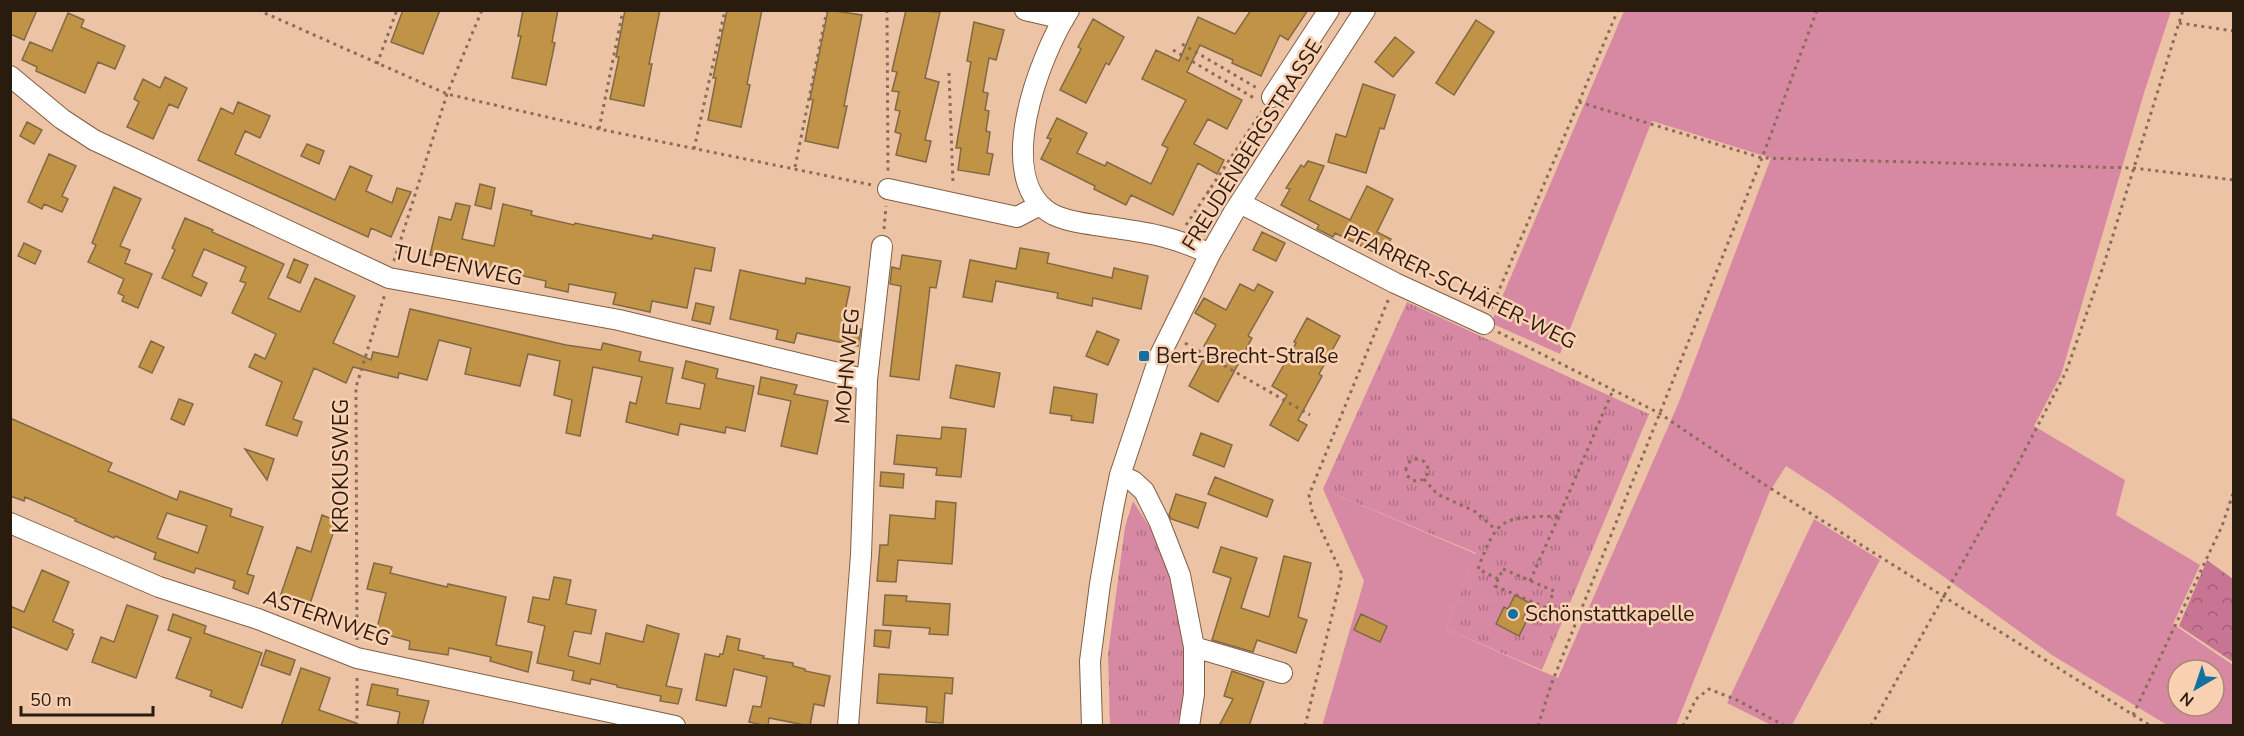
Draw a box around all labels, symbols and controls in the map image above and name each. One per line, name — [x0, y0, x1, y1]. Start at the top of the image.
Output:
street label: FREUDENBERGSTRASSE — [1175, 34, 1329, 256]
street label: PFARRER-SCHÄFER-WEG — [1339, 218, 1581, 356]
street label: TULPENWEG — [391, 238, 525, 292]
street label: MOHNWEG — [828, 307, 866, 425]
place label: Bert-Brecht-Straße — [1156, 342, 1338, 370]
marker: Bert-Brecht-Straße — [1137, 349, 1151, 363]
street label: KROKUSWEG — [327, 399, 355, 533]
street label: ASTERNWEG — [260, 583, 394, 653]
place label: Schönstattkapelle — [1525, 600, 1695, 628]
marker: Schönstattkapelle — [1506, 607, 1520, 621]
north arrow — [2166, 658, 2226, 718]
scale bar — [21, 679, 153, 717]
text: N — [2176, 687, 2199, 711]
text: 50 m — [30, 688, 72, 712]

